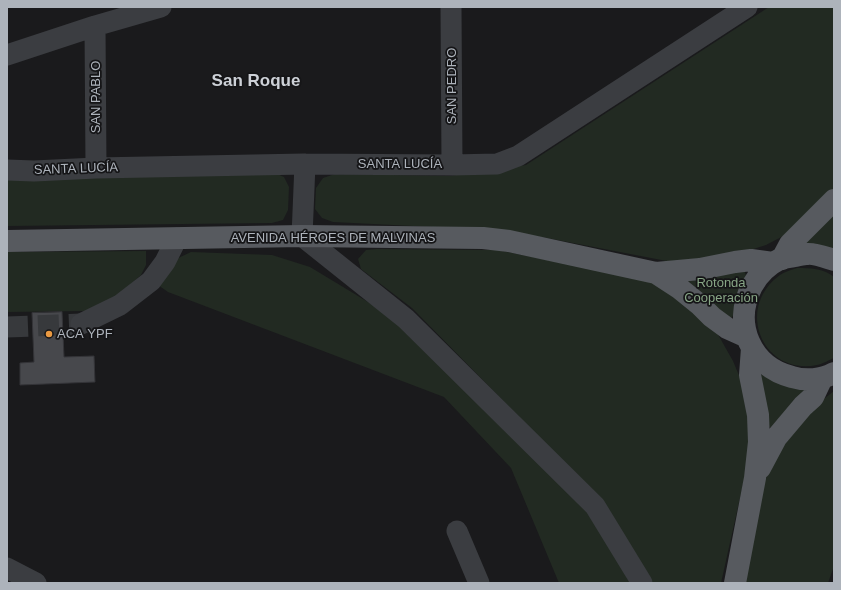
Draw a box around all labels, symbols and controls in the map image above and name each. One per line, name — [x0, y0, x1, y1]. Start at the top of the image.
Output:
street label: SAN PEDRO — [444, 48, 460, 124]
street label: SAN PABLO — [88, 61, 104, 133]
district label: San Roque — [212, 71, 300, 91]
street label: SANTA LUCÍA — [358, 156, 442, 172]
street label: SANTA LUCÍA — [34, 160, 118, 178]
street label: AVENIDA HÉROES DE MALVINAS — [231, 230, 435, 246]
park label: Rotonda Cooperación — [684, 275, 758, 306]
place label: ACA YPF — [57, 326, 113, 342]
marker: ACA YPF — [44, 329, 54, 339]

